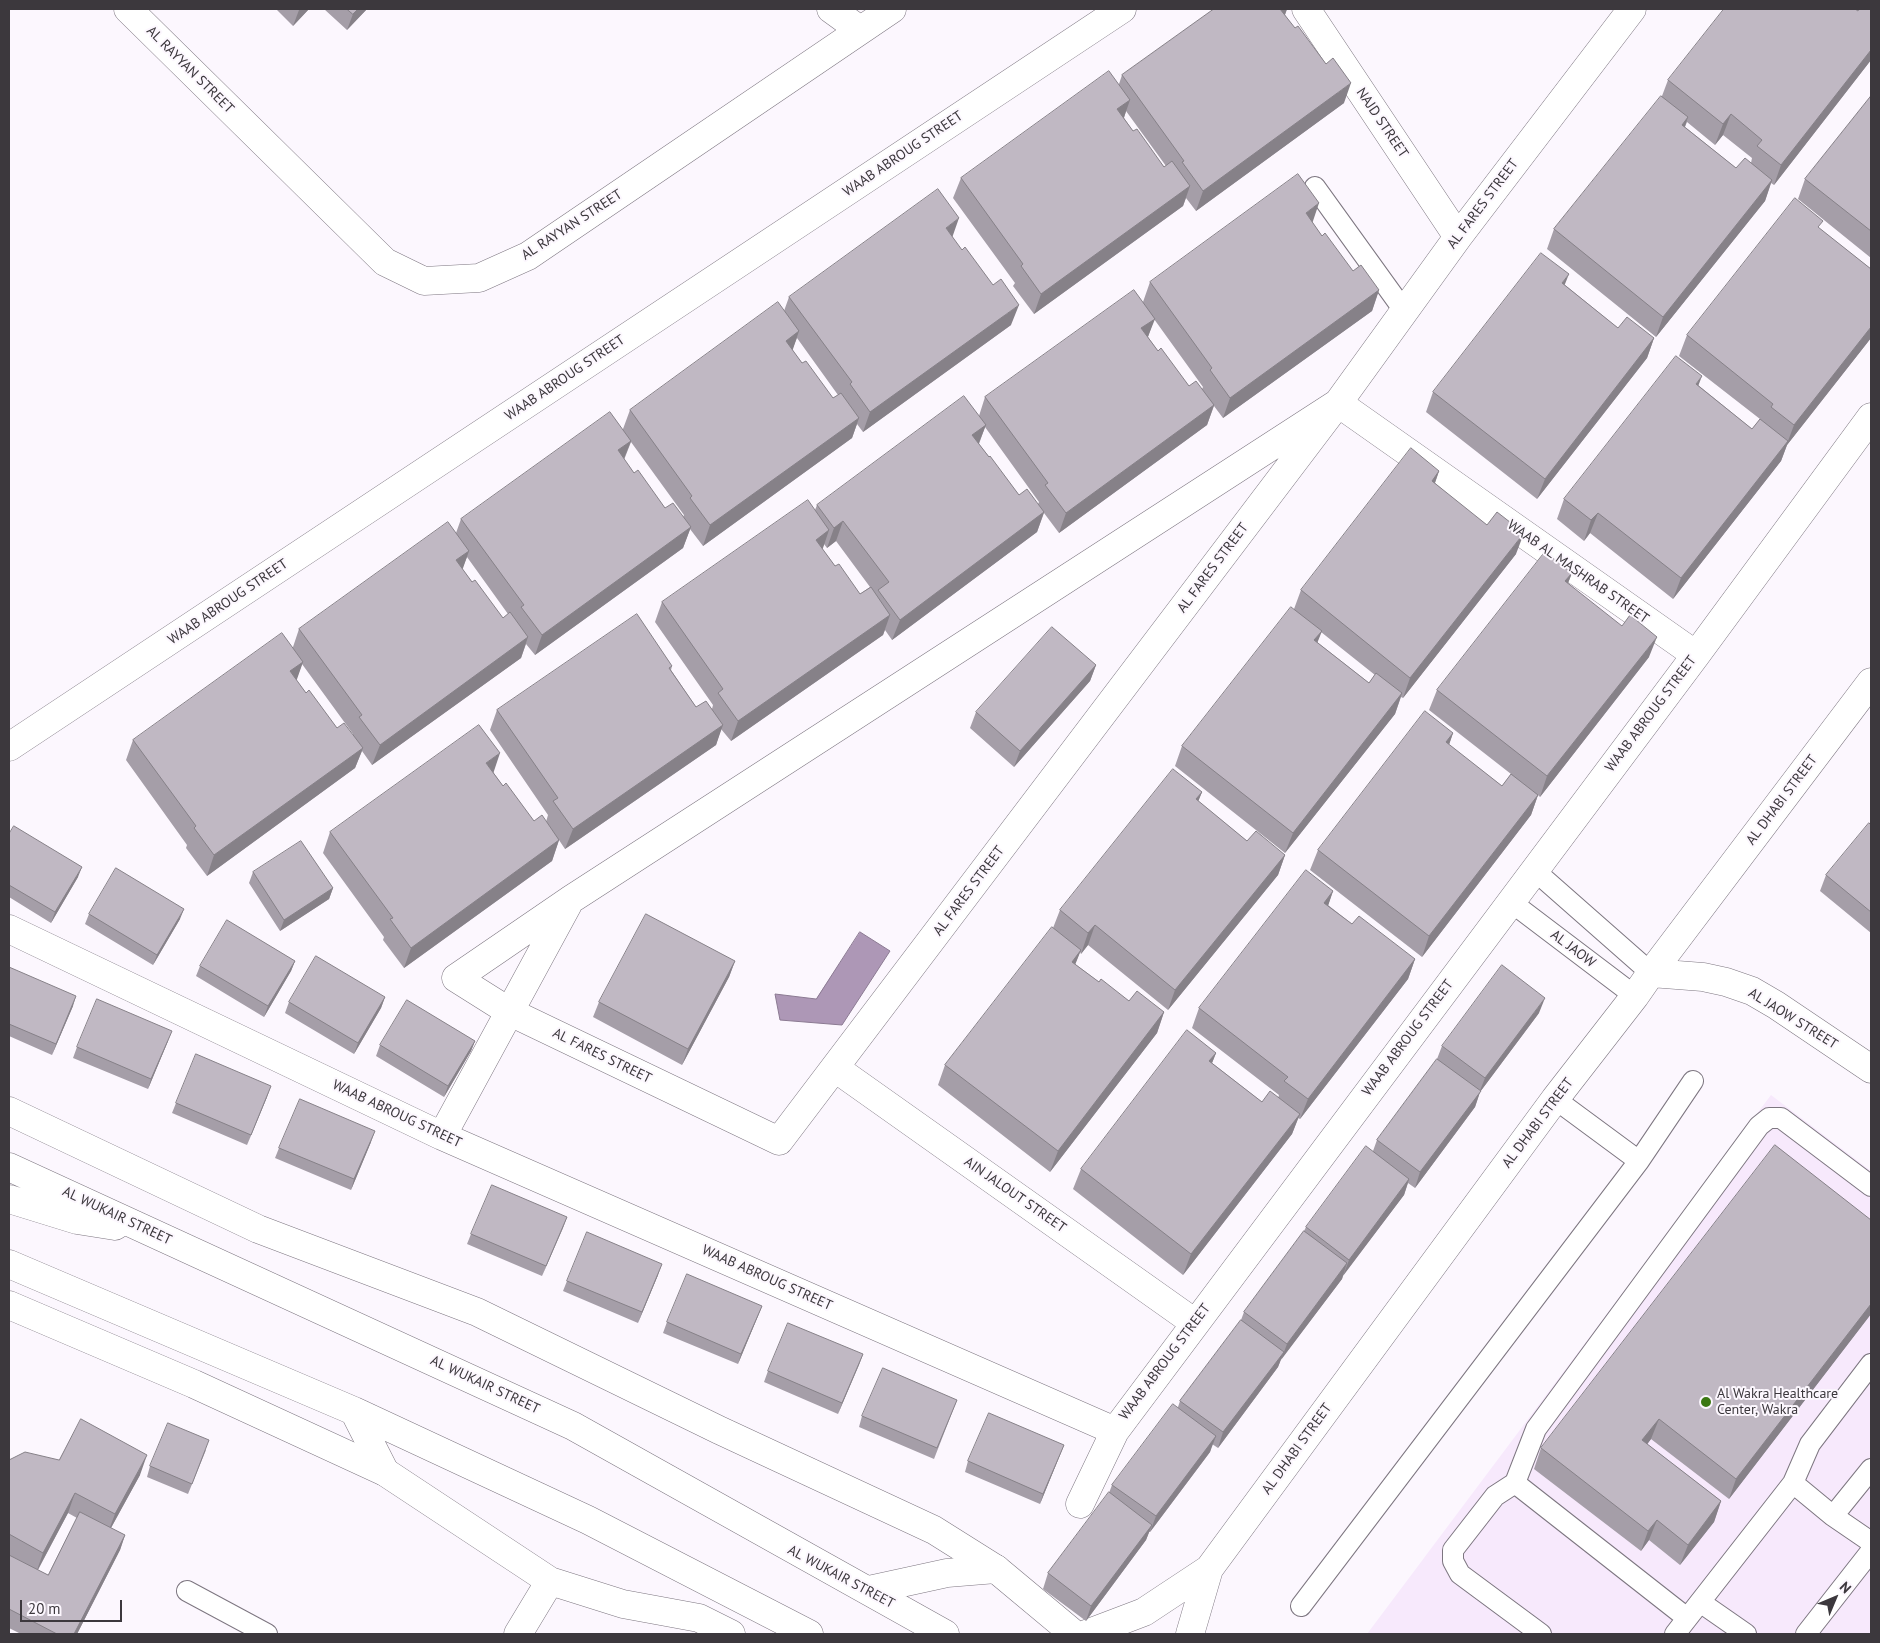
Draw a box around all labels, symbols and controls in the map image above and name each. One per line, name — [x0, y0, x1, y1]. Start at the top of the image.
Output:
street label: AL RAYYAN STREET — [143, 23, 237, 117]
street label: NAJD STREET — [1352, 85, 1412, 161]
street label: WAAB ABROUG STREET — [840, 108, 966, 200]
street label: AL FARES STREET — [1444, 156, 1522, 252]
street label: AL RAYYAN STREET — [518, 186, 626, 264]
street label: WAAB ABROUG STREET — [502, 332, 628, 424]
street label: WAAB AL MASHRAB STREET — [1504, 517, 1652, 627]
street label: AL FARES STREET — [1174, 520, 1252, 616]
street label: WAAB ABROUG STREET — [165, 556, 291, 648]
street label: WAAB ABROUG STREET — [1602, 653, 1700, 775]
street label: AL DHABI STREET — [1743, 752, 1821, 848]
street label: AL FARES STREET — [930, 843, 1008, 939]
street label: AL JAOW — [1547, 927, 1599, 971]
street label: WAAB ABROUG STREET — [1359, 977, 1457, 1099]
street label: AL JAOW STREET — [1745, 985, 1841, 1053]
street label: AL FARES STREET — [550, 1025, 654, 1087]
street label: AL DHABI STREET — [1499, 1075, 1577, 1171]
street label: WAAB ABROUG STREET — [330, 1077, 464, 1151]
street label: AIN JALOUT STREET — [961, 1154, 1069, 1236]
street label: AL WUKAIR STREET — [60, 1183, 174, 1249]
street label: WAAB ABROUG STREET — [699, 1242, 835, 1314]
street label: WAAB ABROUG STREET — [1116, 1301, 1214, 1423]
street label: AL WUKAIR STREET — [428, 1352, 542, 1418]
place label: Al Wakra Healthcare Center, Wakra — [1717, 1386, 1838, 1418]
marker: Al Wakra Healthcare Center, Wakra — [1699, 1395, 1713, 1409]
street label: AL DHABI STREET — [1258, 1400, 1336, 1498]
street label: AL WUKAIR STREET — [785, 1542, 897, 1612]
north arrow — [1810, 1573, 1860, 1623]
text: N — [1836, 1578, 1855, 1597]
scale bar — [22, 1590, 125, 1622]
text: 20 m — [28, 1599, 61, 1618]

